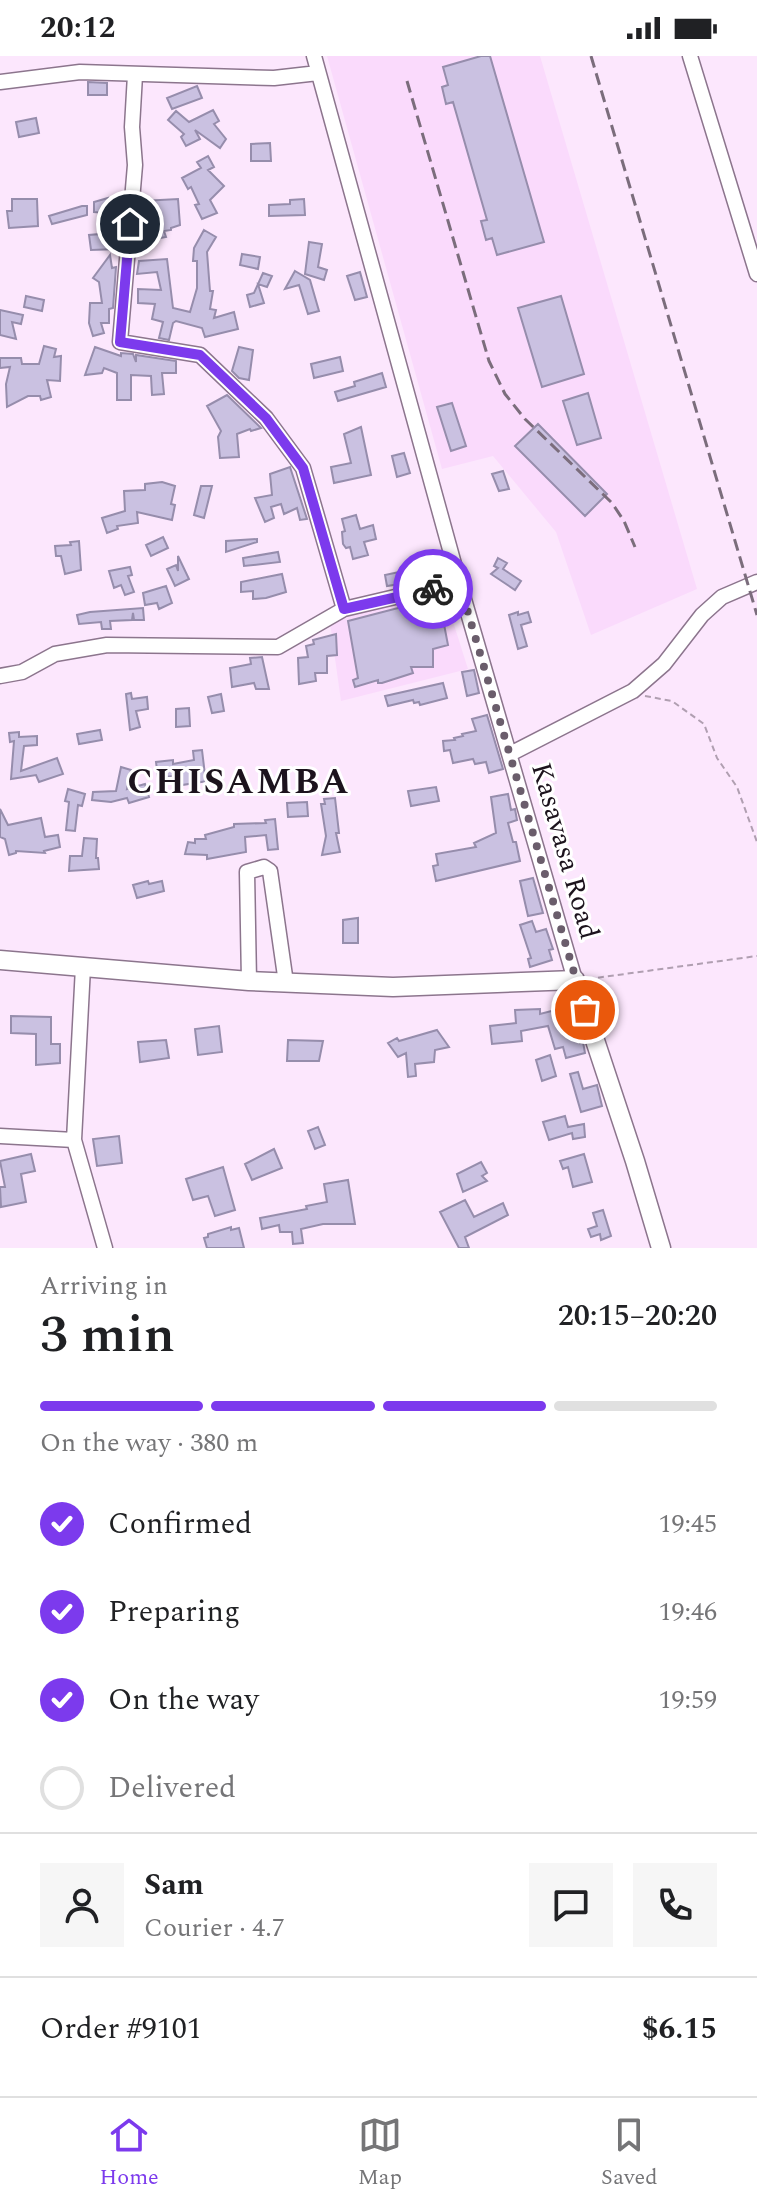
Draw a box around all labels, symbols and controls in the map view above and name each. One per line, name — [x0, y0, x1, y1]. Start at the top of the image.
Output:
text: 20:12 — [40, 5, 115, 51]
pin — [96, 190, 164, 258]
icon: home — [108, 202, 152, 246]
courier — [393, 549, 473, 629]
icon: bike — [411, 567, 455, 611]
district label: CHISAMBA — [127, 755, 351, 810]
street label: Kasavasa Road — [519, 758, 611, 944]
pin — [551, 976, 619, 1044]
icon: bag — [563, 988, 607, 1032]
text: Arriving in — [40, 1266, 168, 1306]
text: 20:15–20:20 — [558, 1293, 717, 1339]
text: 3 min — [40, 1296, 175, 1375]
text: On the way · 380 m — [40, 1423, 258, 1463]
text: Confirmed — [108, 1501, 252, 1547]
icon: check — [40, 1502, 84, 1546]
text: 19:45 — [658, 1504, 717, 1544]
text: Preparing — [108, 1589, 240, 1635]
icon: check — [40, 1590, 84, 1634]
text: 19:46 — [658, 1592, 717, 1632]
text: On the way — [108, 1677, 259, 1723]
icon: check — [40, 1678, 84, 1722]
text: 19:59 — [658, 1680, 717, 1720]
text: Delivered — [108, 1765, 236, 1811]
text: Sam — [144, 1862, 204, 1908]
button: person — [40, 1863, 124, 1947]
button: chat — [529, 1863, 613, 1947]
button: phone — [633, 1863, 717, 1947]
text: Courier · 4.7 — [144, 1908, 285, 1948]
text: Order #9101 — [40, 2006, 202, 2052]
text: $6.15 — [642, 2006, 717, 2052]
tab: Home — [99, 2113, 159, 2194]
tab: Map — [358, 2113, 402, 2194]
tab: Saved — [601, 2113, 657, 2194]

